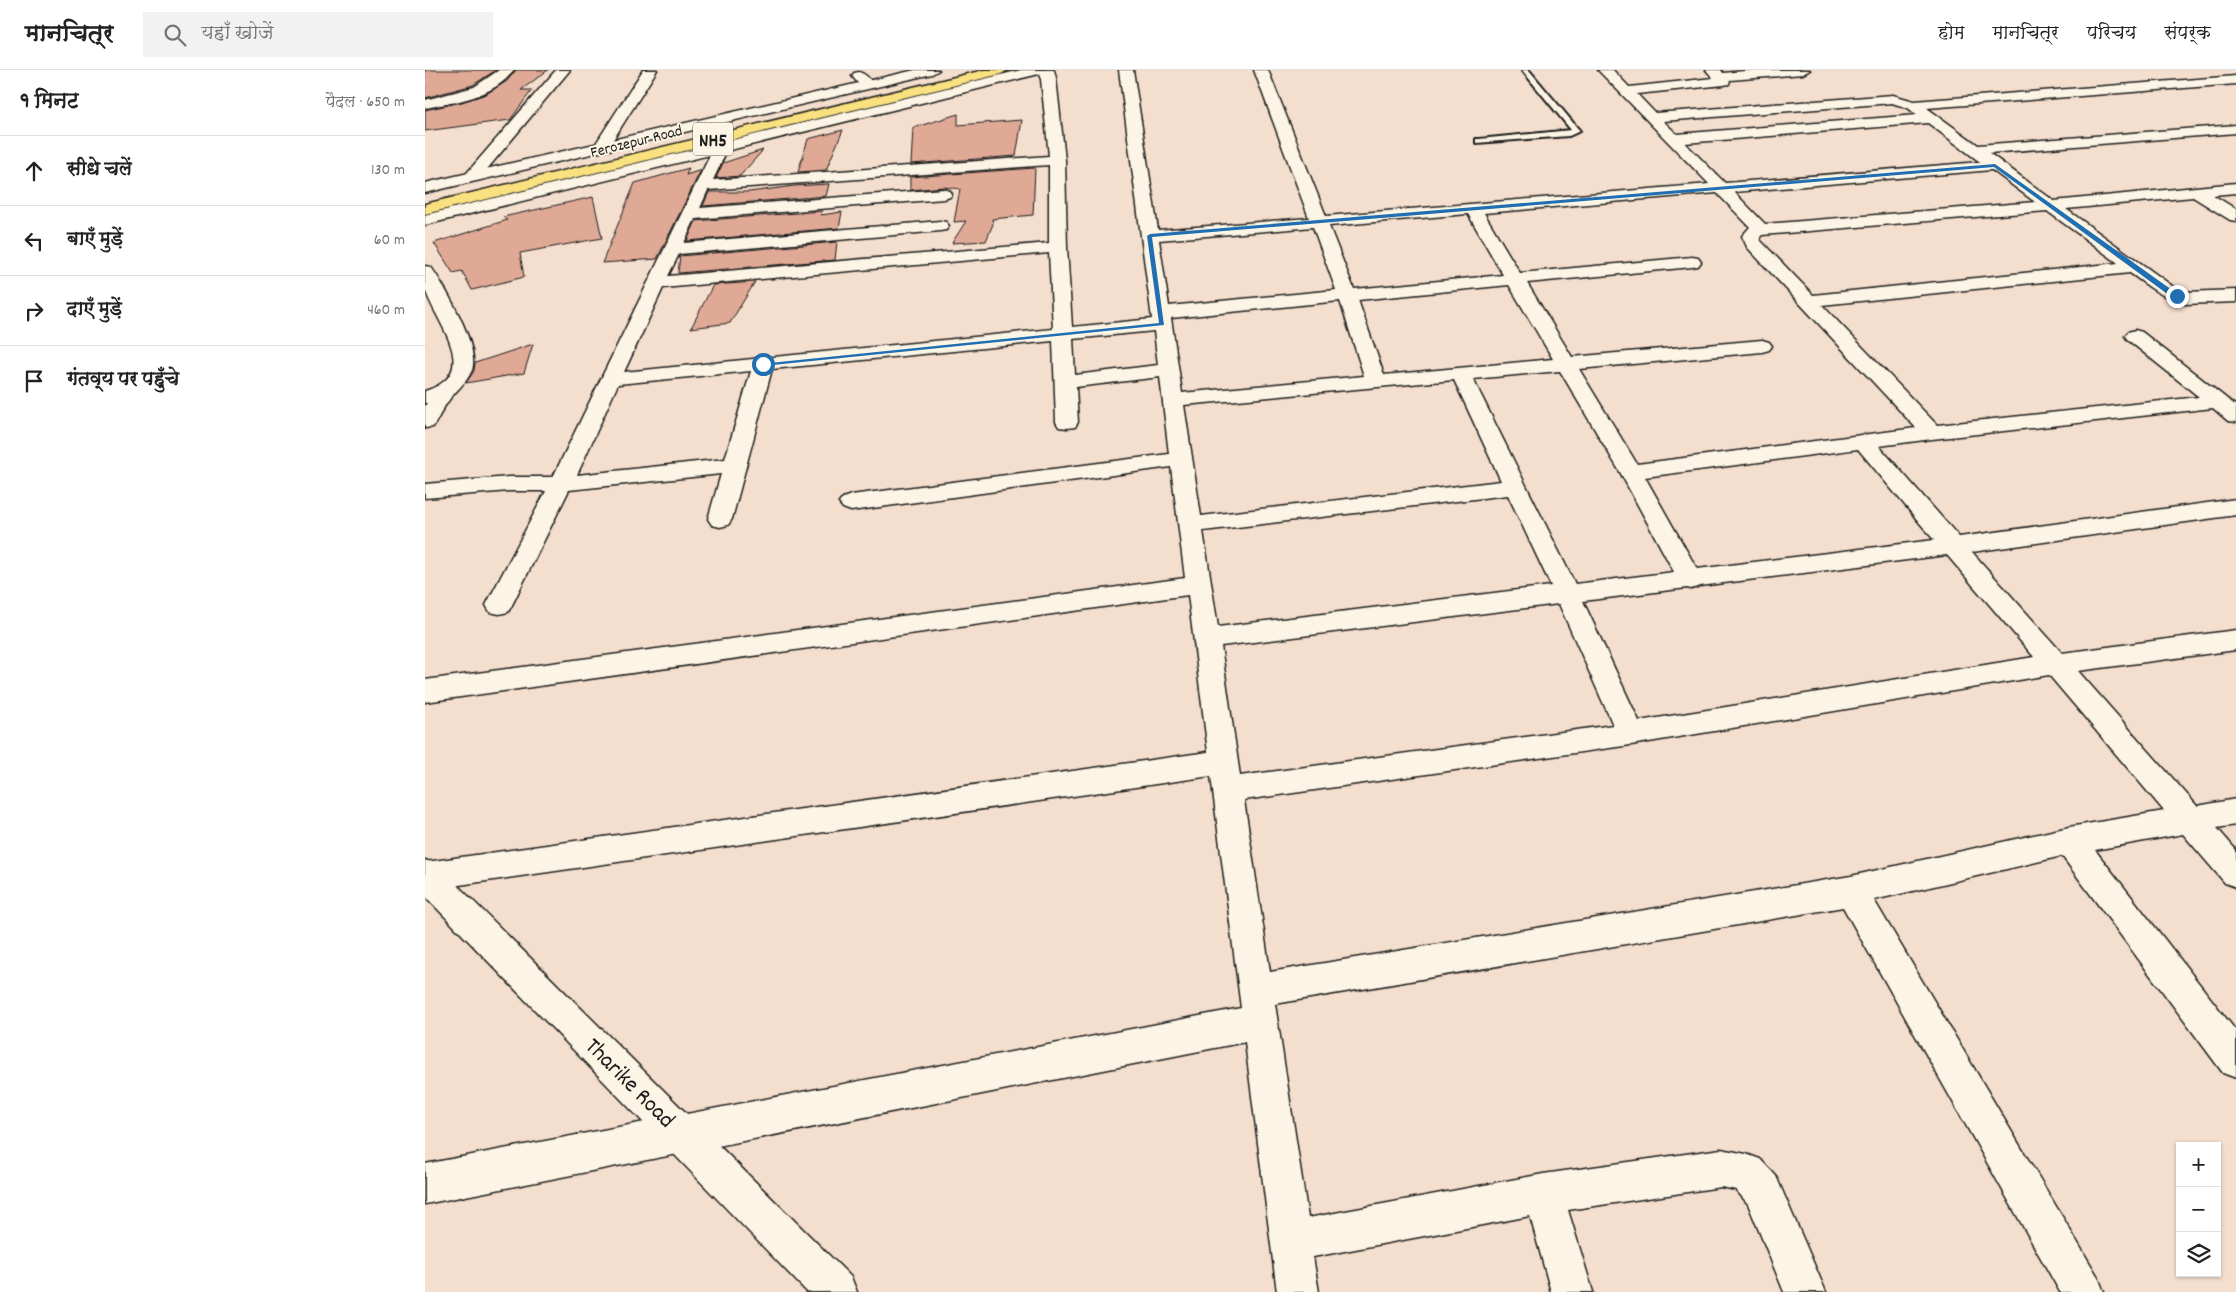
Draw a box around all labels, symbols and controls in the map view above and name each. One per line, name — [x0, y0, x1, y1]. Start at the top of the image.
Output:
search box — [143, 12, 493, 57]
text: मानचित्र — [25, 18, 113, 52]
icon: search — [161, 21, 189, 49]
text: यहाँ खोजें — [201, 21, 273, 48]
text: होम — [1938, 22, 1964, 47]
text: मानचित्र — [1992, 22, 2059, 47]
text: परिचय — [2087, 22, 2136, 47]
text: संपर्क — [2164, 22, 2211, 47]
text: 9 मिनट — [20, 88, 79, 118]
text: पैदल · 650 m — [326, 91, 405, 114]
street label: Ferozepur Road — [588, 120, 685, 165]
road number: NH5 — [693, 122, 733, 156]
icon: ahead — [20, 157, 48, 185]
text: सीधे चलें — [67, 157, 132, 184]
text: 130 m — [371, 159, 405, 182]
icon: left — [20, 227, 48, 255]
text: बाएँ मुड़ें — [67, 227, 123, 254]
text: 60 m — [374, 229, 405, 252]
route end — [2166, 285, 2189, 308]
icon: right — [20, 297, 48, 325]
text: दाएँ मुड़ें — [67, 297, 122, 324]
text: 460 m — [367, 299, 405, 322]
route start — [752, 353, 775, 376]
icon: arrive — [20, 367, 48, 395]
text: गंतव्य पर पहुँचे — [67, 367, 179, 394]
street label: Tharike Road — [576, 1031, 682, 1137]
map controls — [2176, 1142, 2221, 1277]
button: + — [2176, 1142, 2221, 1187]
button: − — [2176, 1187, 2221, 1232]
button: layers — [2176, 1232, 2221, 1277]

